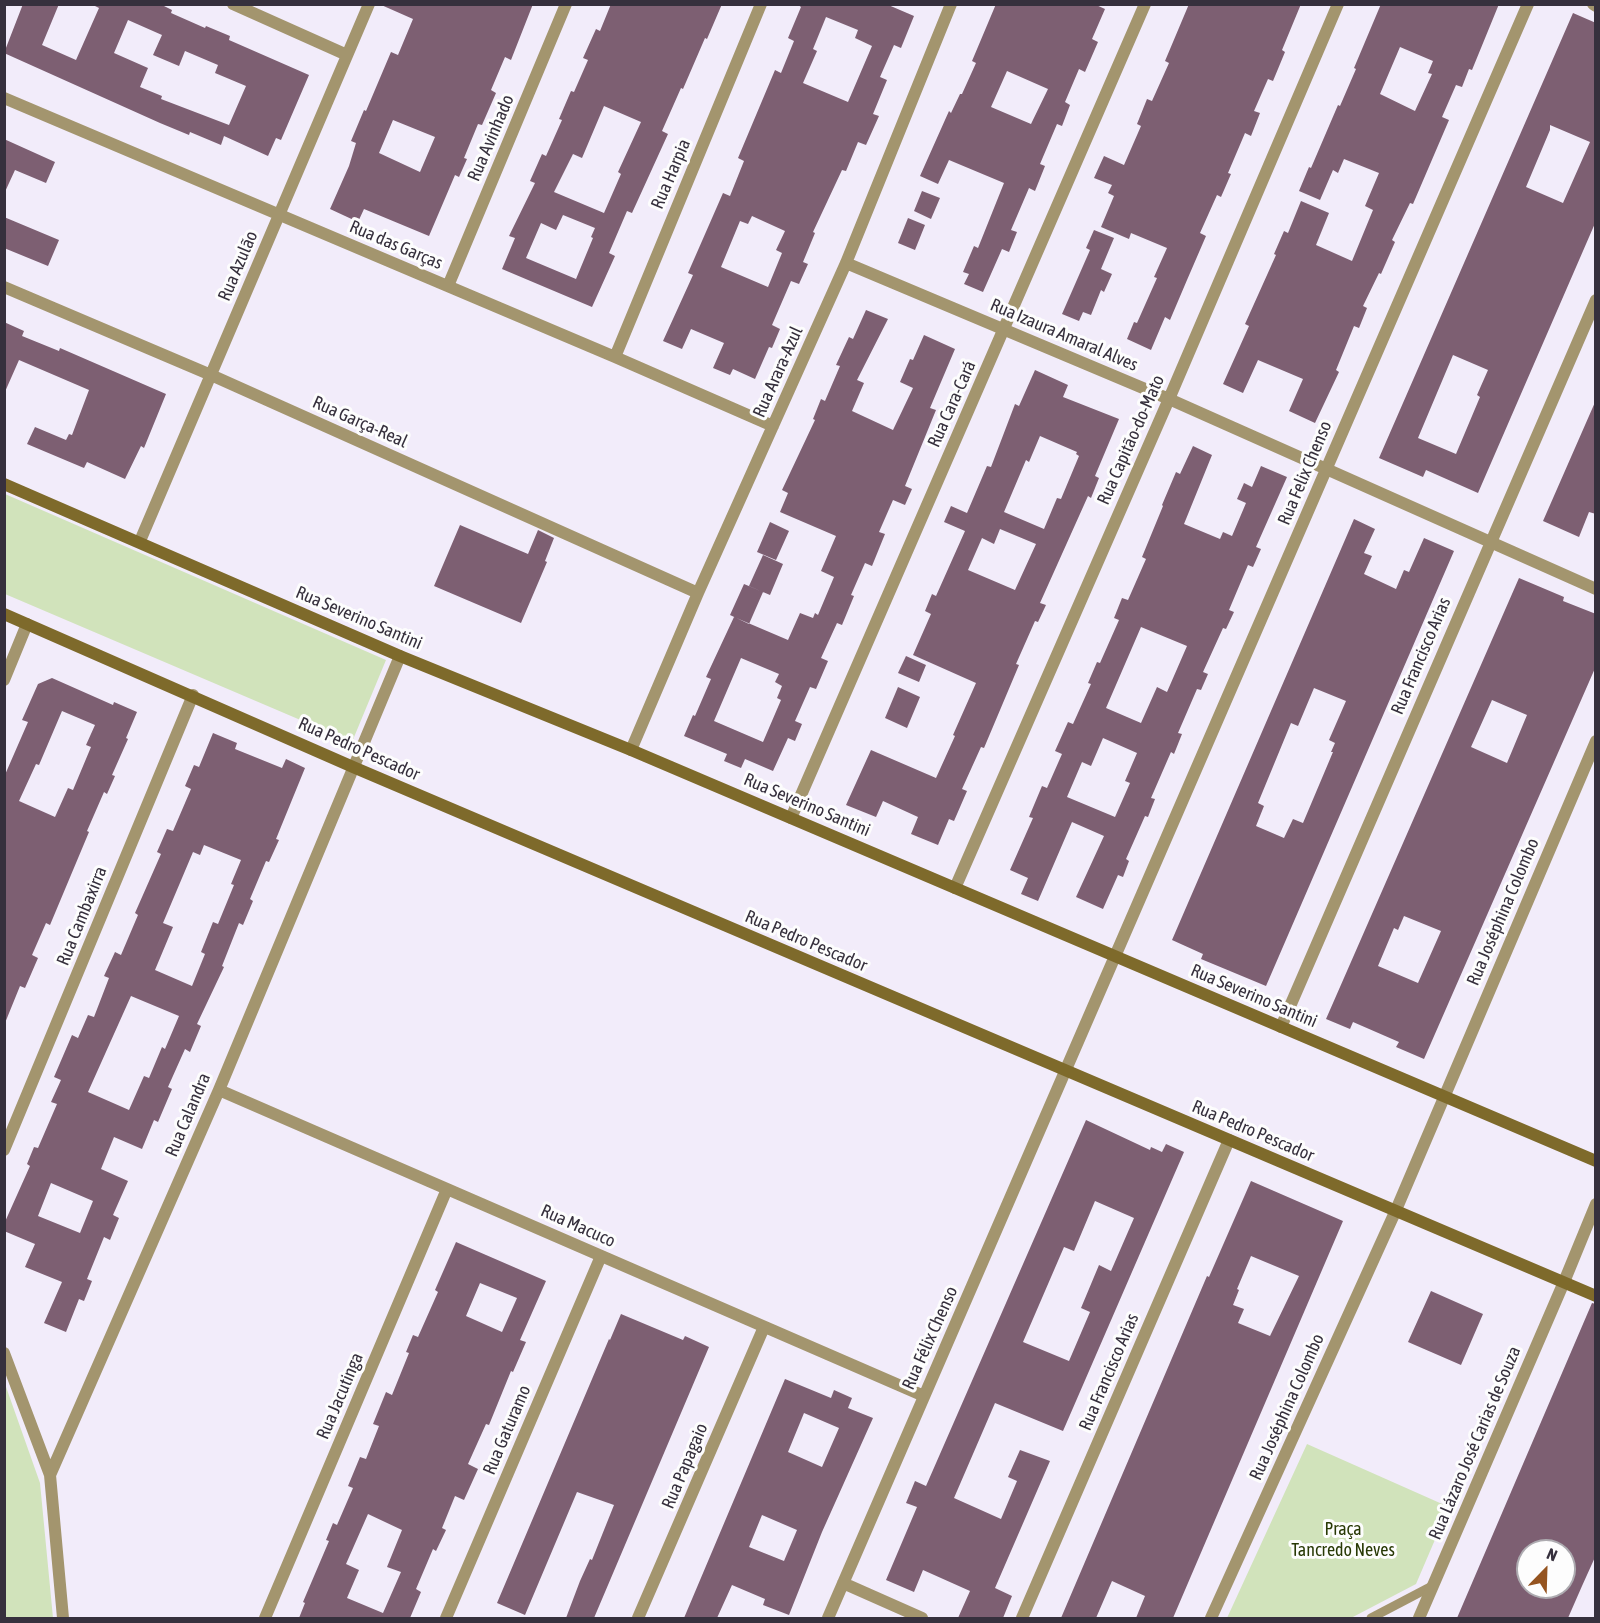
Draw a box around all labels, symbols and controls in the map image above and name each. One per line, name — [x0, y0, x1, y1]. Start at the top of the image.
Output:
street label: Rua Avinhado — [463, 92, 519, 184]
street label: Rua Harpia — [647, 136, 695, 212]
street label: Rua das Garças — [346, 216, 446, 274]
street label: Rua Azulão — [214, 228, 262, 304]
street label: Rua Izaura Amaral Alves — [987, 294, 1141, 376]
street label: Rua Arara-Azul — [748, 323, 808, 421]
street label: Rua Cara-Cará — [923, 357, 981, 451]
street label: Rua Capitão-do-Mato — [1093, 372, 1169, 508]
street label: Rua Garça-Real — [309, 391, 411, 453]
street label: Rua Felix Chenso — [1273, 418, 1337, 528]
street label: Rua Severino Santini — [292, 582, 426, 654]
street label: Rua Francisco Arias — [1387, 594, 1455, 718]
street label: Rua Pedro Pescador — [295, 713, 423, 785]
street label: Rua Severino Santini — [740, 769, 874, 841]
street label: Rua Joséphina Colombo — [1462, 835, 1544, 989]
street label: Rua Cambaxirra — [52, 863, 112, 969]
street label: Rua Pedro Pescador — [742, 906, 870, 976]
street label: Rua Severino Santini — [1187, 960, 1321, 1032]
street label: Rua Calandra — [161, 1070, 215, 1160]
street label: Rua Pedro Pescador — [1189, 1096, 1317, 1166]
street label: Rua Macuco — [537, 1200, 619, 1252]
street label: Rua Félix Chenso — [898, 1283, 962, 1393]
street label: Rua Francisco Arias — [1075, 1310, 1143, 1434]
street label: Rua Joséphina Colombo — [1245, 1331, 1329, 1483]
street label: Rua Lázaro José Carias de Souza — [1424, 1343, 1526, 1543]
street label: Rua Jacutinga — [312, 1350, 368, 1442]
street label: Rua Gaturamo — [478, 1382, 536, 1478]
street label: Rua Papagaio — [657, 1420, 713, 1512]
park label: Praça Tancredo Neves — [1291, 1518, 1395, 1561]
north arrow — [1516, 1539, 1576, 1599]
text: N — [1544, 1544, 1560, 1564]

